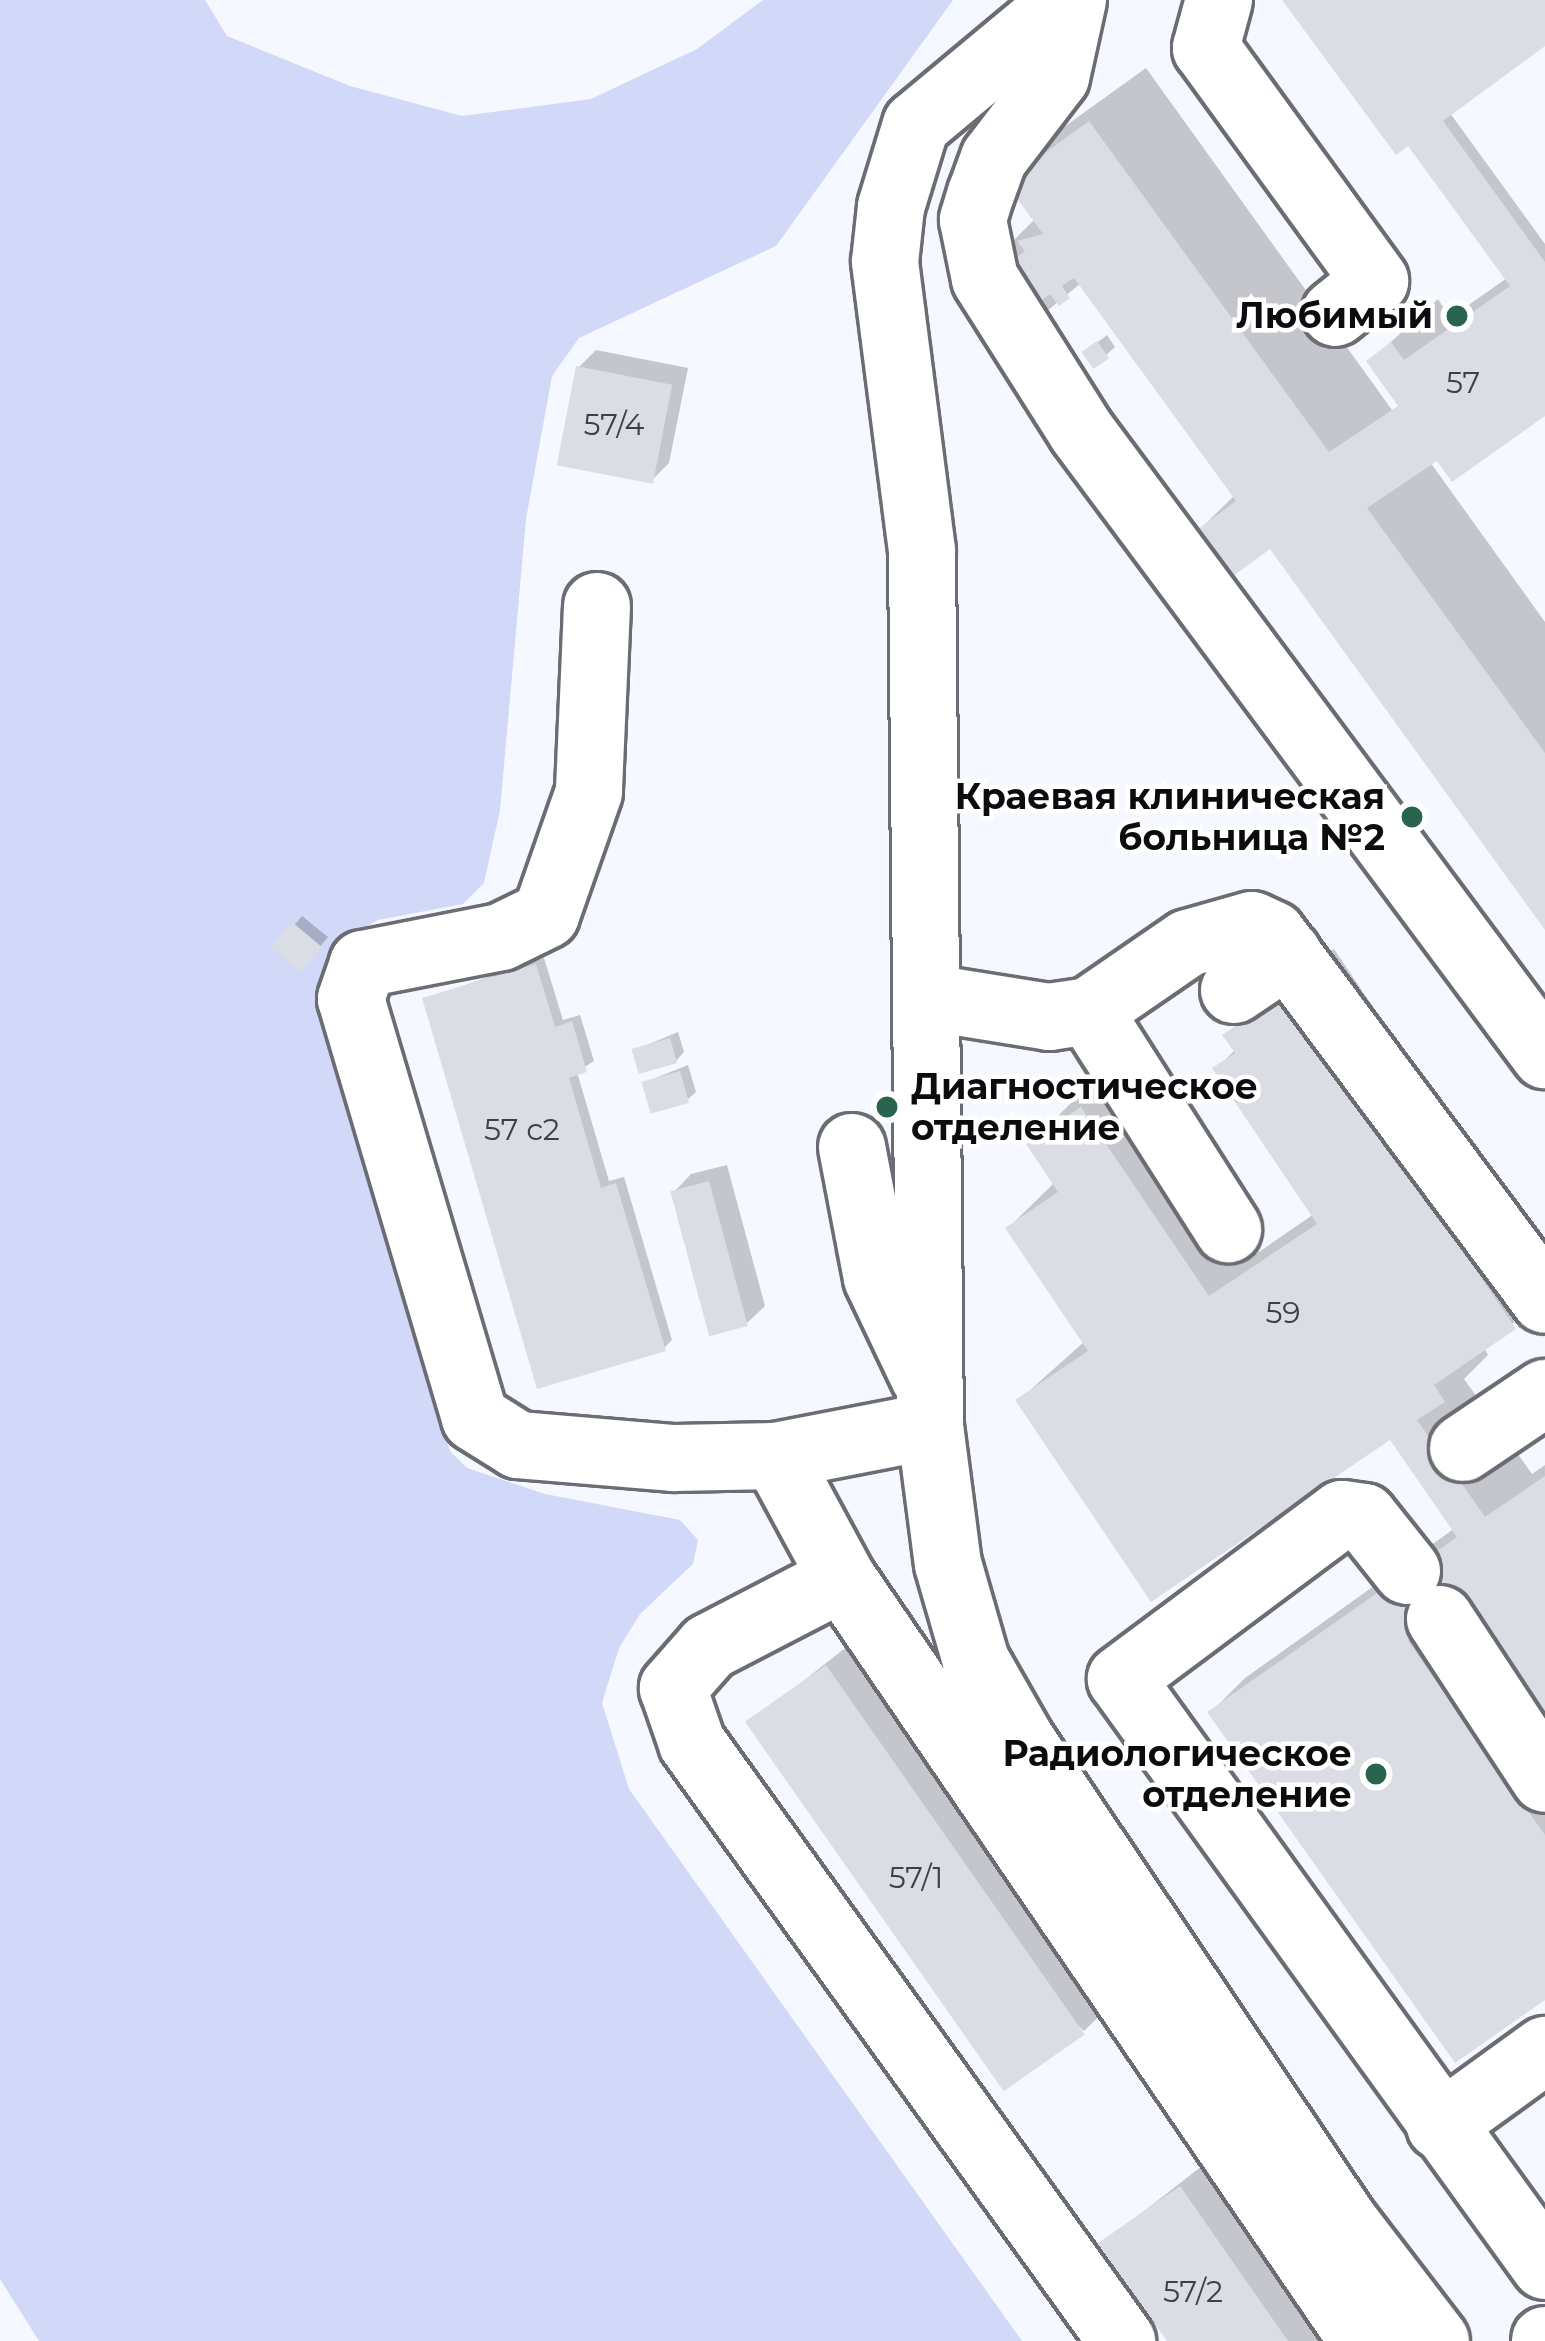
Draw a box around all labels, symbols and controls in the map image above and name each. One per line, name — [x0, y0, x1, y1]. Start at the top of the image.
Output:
place label: Любимый — [1236, 294, 1433, 338]
marker: Любимый — [1444, 303, 1470, 329]
house number: 57 — [1446, 365, 1480, 401]
house number: 57/4 — [584, 407, 644, 443]
place label: Краевая клиническая больница №2 — [955, 774, 1385, 859]
marker: Краевая клиническая больница №2 — [1396, 801, 1428, 833]
place label: Диагностическое отделение — [911, 1064, 1258, 1149]
marker: Диагностическое отделение — [874, 1094, 900, 1120]
house number: 57 с2 — [484, 1112, 560, 1148]
house number: 59 — [1265, 1295, 1301, 1331]
place label: Радиологическое отделение — [1003, 1731, 1352, 1816]
marker: Радиологическое отделение — [1363, 1761, 1389, 1787]
house number: 57/1 — [889, 1860, 943, 1896]
house number: 57/2 — [1163, 2274, 1223, 2310]

